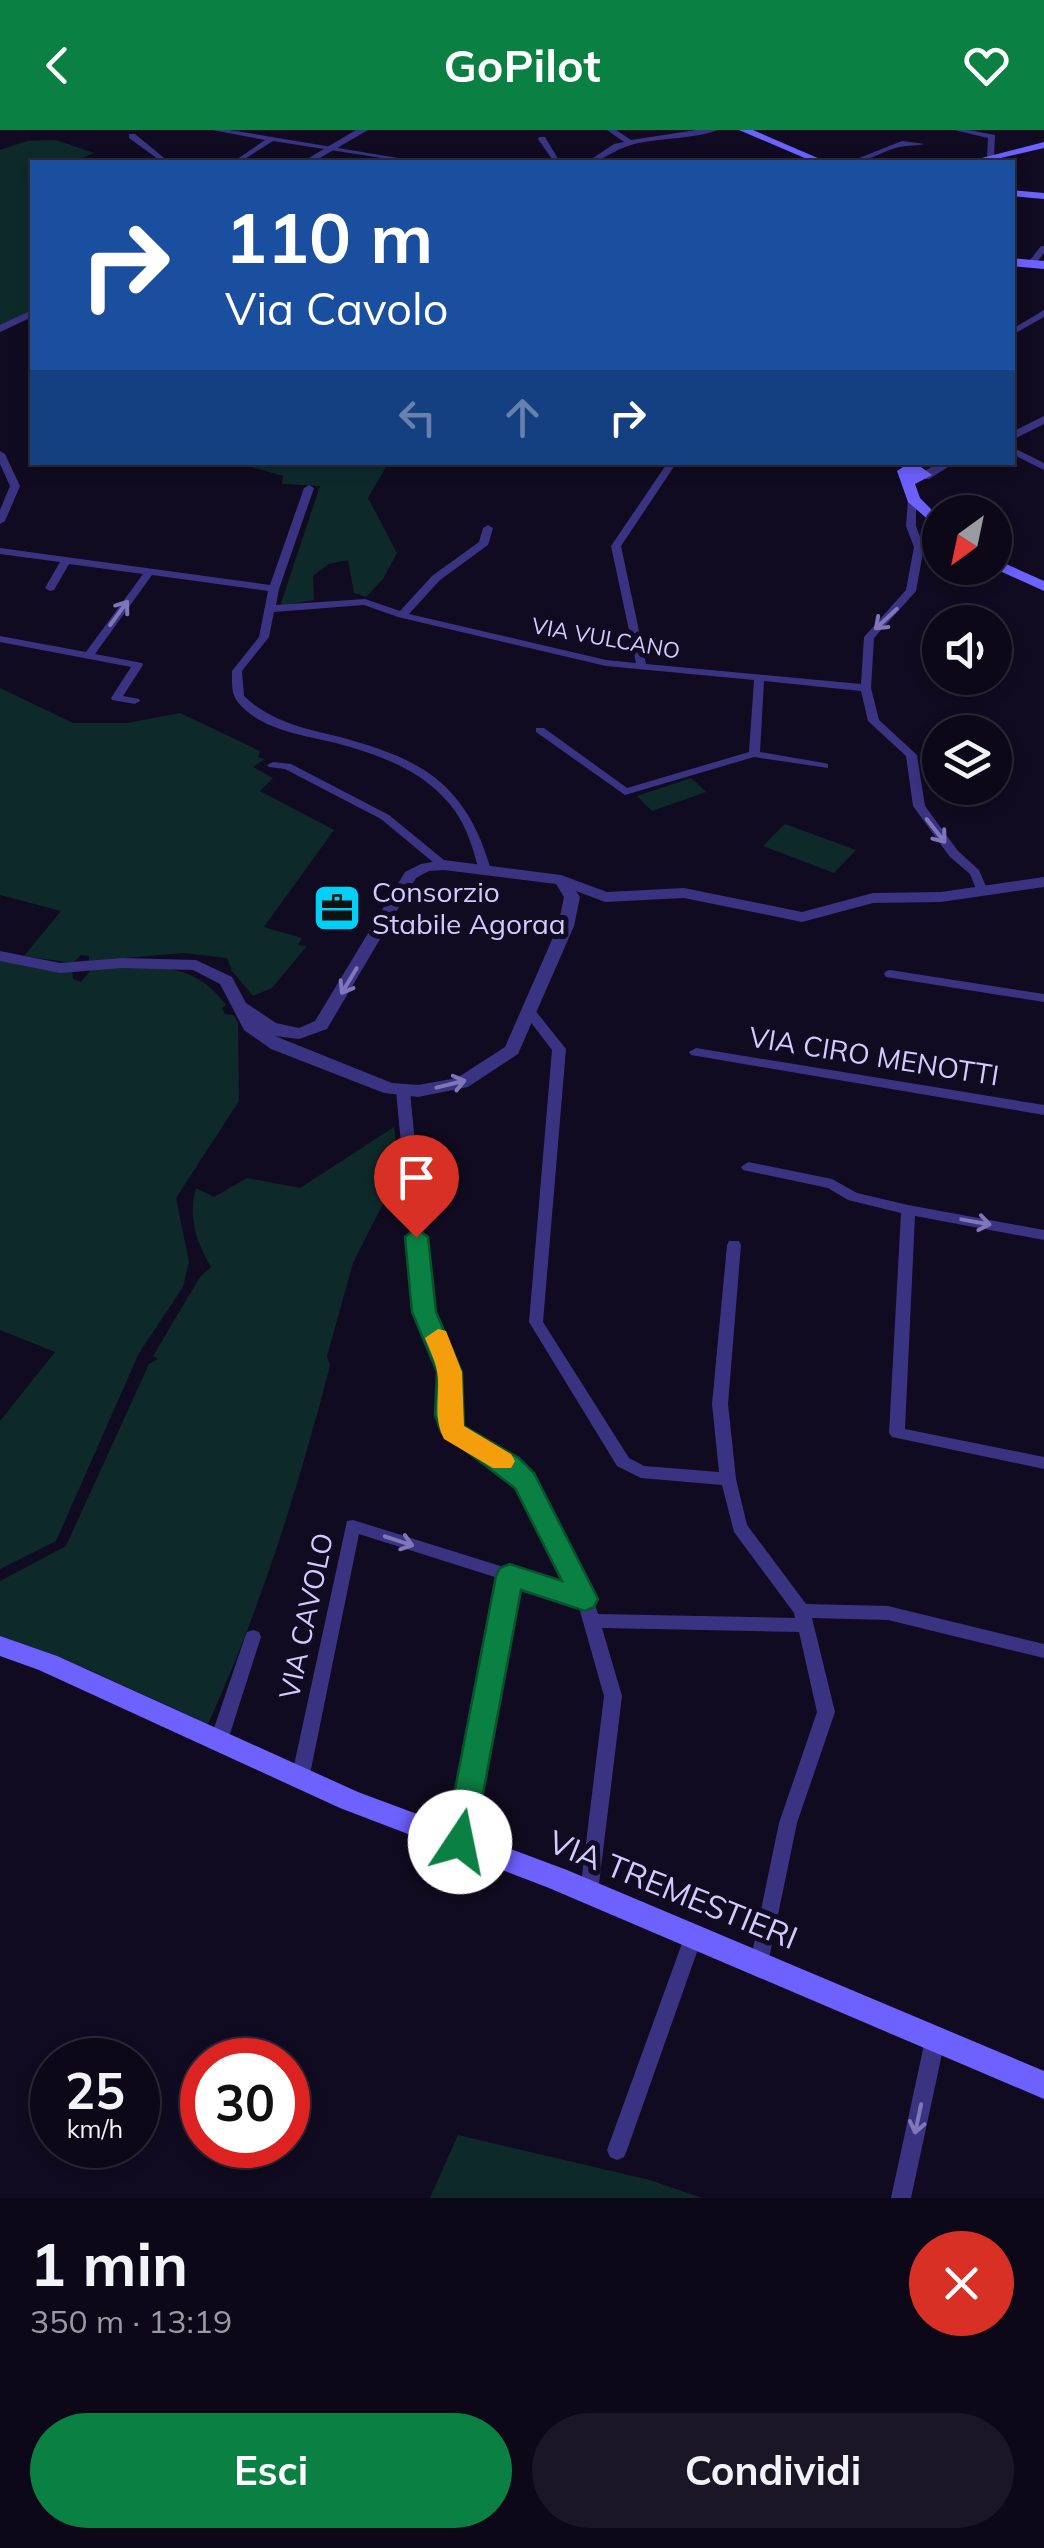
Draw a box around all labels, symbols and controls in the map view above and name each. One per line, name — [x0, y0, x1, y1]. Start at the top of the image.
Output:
text: GoPilot — [444, 37, 600, 93]
icon: back — [30, 38, 85, 93]
icon: heart — [959, 38, 1014, 93]
text: 110 m — [225, 193, 433, 281]
icon: right — [60, 200, 190, 330]
text: Via Cavolo — [225, 280, 448, 336]
icon: left — [390, 390, 445, 445]
icon: ahead — [495, 390, 550, 445]
icon: right — [600, 390, 655, 445]
north arrow — [922, 495, 1012, 585]
map controls — [922, 495, 1012, 805]
one-way arrow — [108, 600, 129, 627]
button: sound — [922, 605, 1012, 695]
one-way arrow — [874, 607, 899, 630]
street label: VIA VULCANO — [530, 611, 682, 665]
button: layers — [922, 715, 1012, 805]
one-way arrow — [926, 817, 947, 844]
place label: Consorzio Stabile Agoraa — [372, 874, 566, 941]
office icon: Consorzio Stabile Agoraa — [311, 882, 363, 934]
one-way arrow — [339, 966, 359, 995]
street label: VIA CIRO MENOTTI — [747, 1018, 1001, 1093]
one-way arrow — [435, 1074, 466, 1093]
pin — [374, 1135, 459, 1238]
icon: arrive — [389, 1150, 444, 1205]
one-way arrow — [959, 1214, 991, 1233]
street label: VIA CAVOLO — [271, 1530, 340, 1702]
one-way arrow — [383, 1533, 415, 1551]
position arrow — [408, 1790, 512, 1894]
street label: VIA TREMESTIERI — [543, 1821, 804, 1957]
speed limit sign: 30 — [180, 2038, 310, 2168]
text: 25 — [65, 2059, 125, 2122]
one-way arrow — [907, 2102, 926, 2134]
text: km/h — [67, 2113, 123, 2144]
text: 1 min — [30, 2226, 188, 2301]
button: close — [909, 2231, 1014, 2336]
text: 350 m · 13:19 — [30, 2301, 232, 2341]
button: Esci — [30, 2413, 512, 2528]
button: Condividi — [532, 2413, 1014, 2528]

